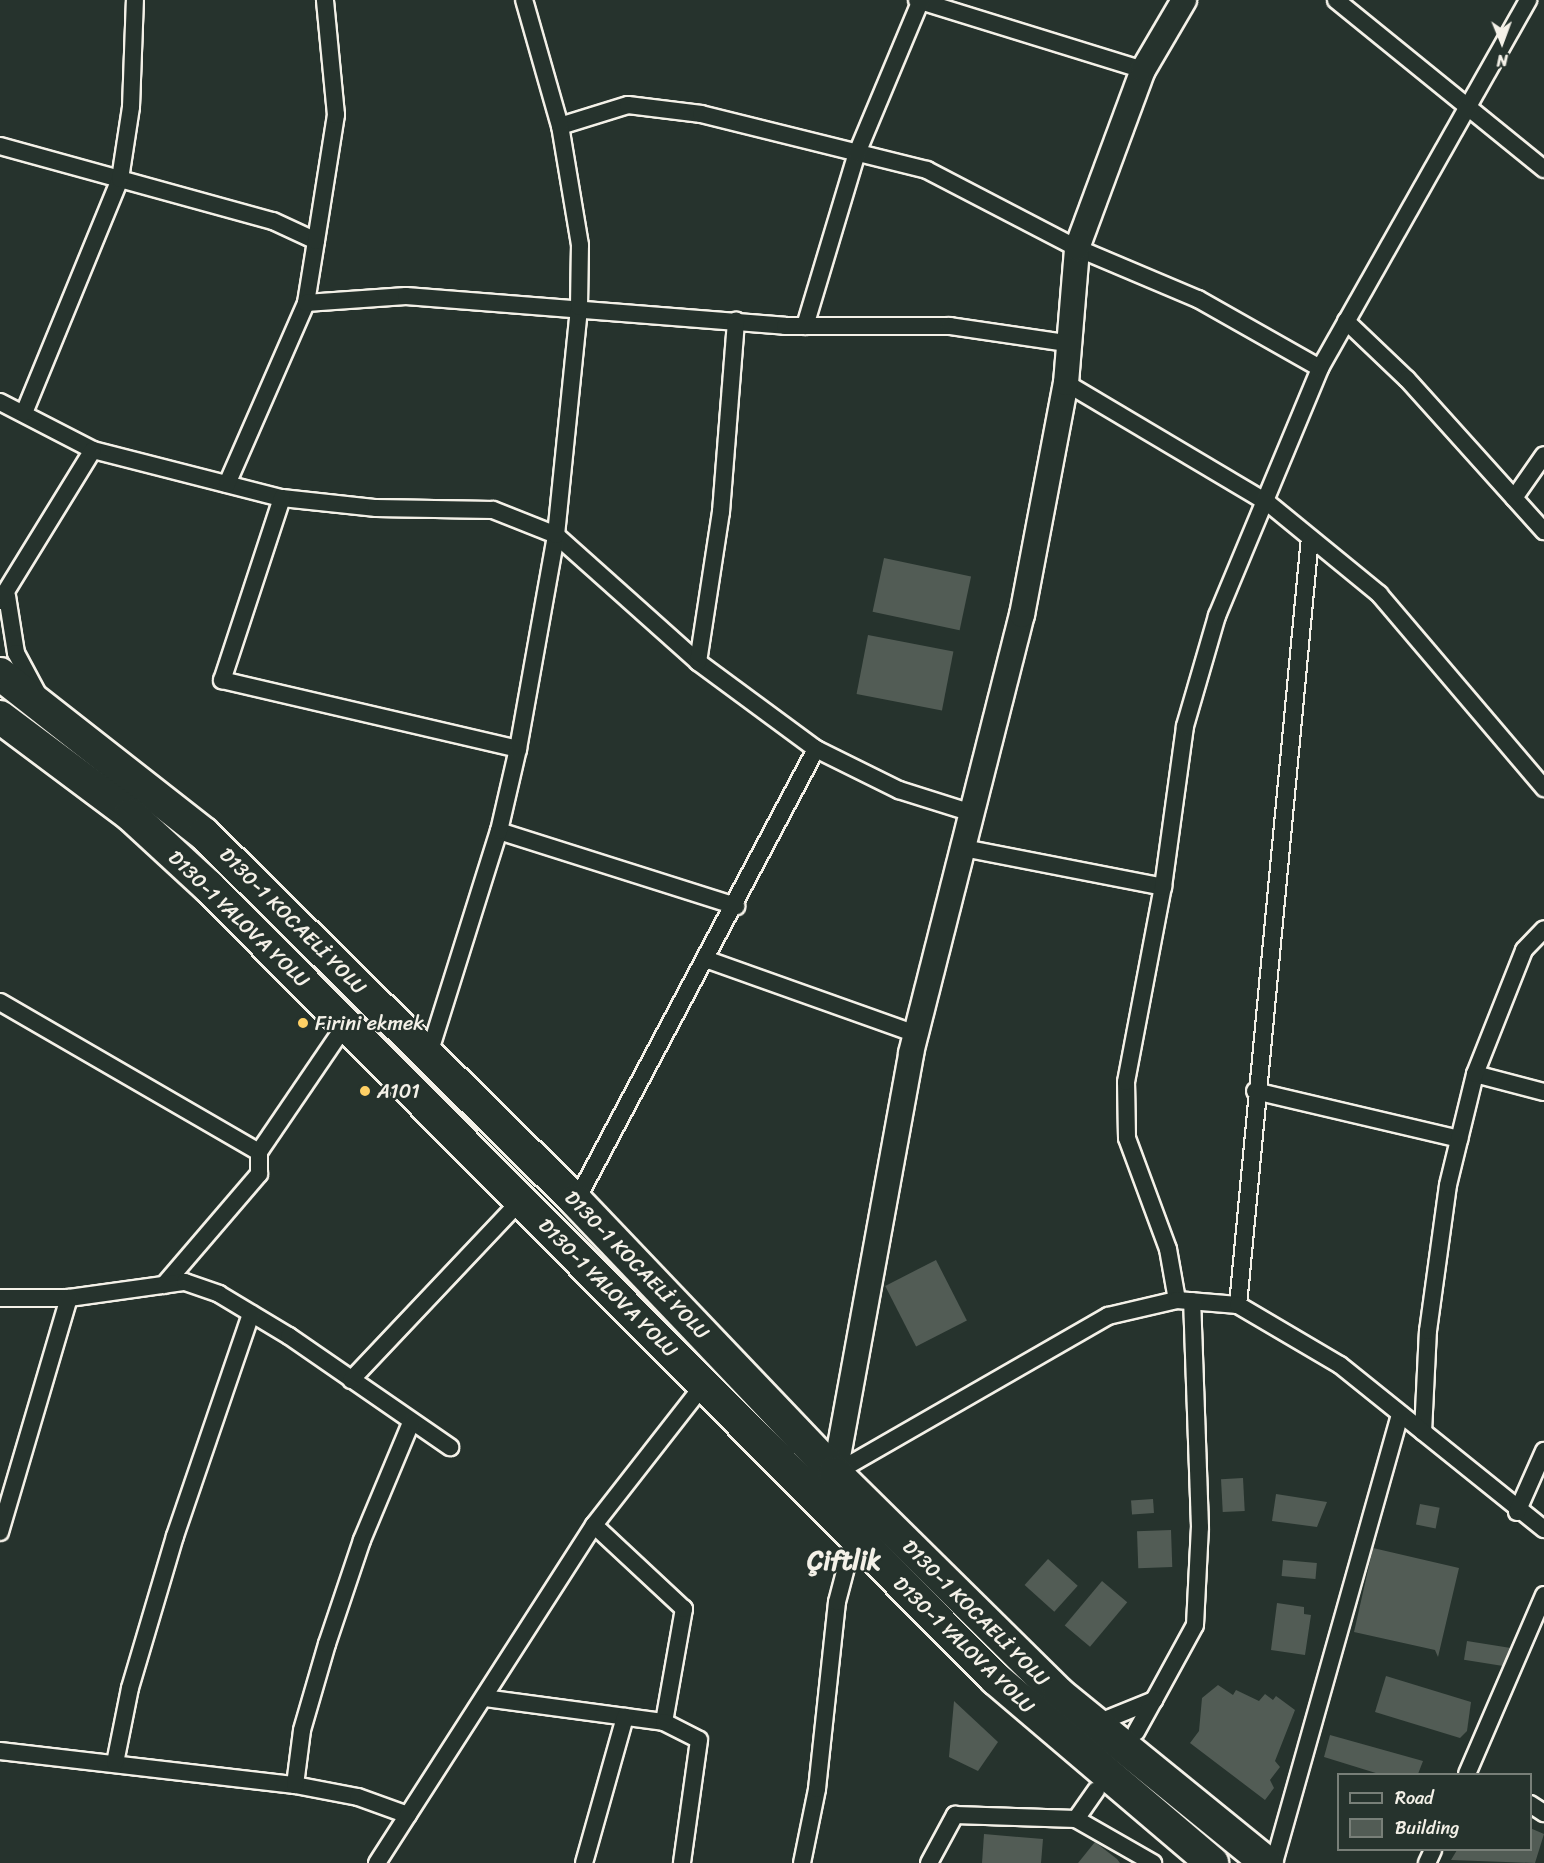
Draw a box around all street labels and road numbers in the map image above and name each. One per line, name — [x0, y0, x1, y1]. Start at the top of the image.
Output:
street label: D130-1 KOCAELİ YOLU — [215, 843, 371, 999]
street label: D130-1 YALOVA YOLU — [164, 846, 314, 992]
street label: D130-1 KOCAELİ YOLU — [560, 1186, 714, 1344]
street label: D130-1 YALOVA YOLU — [534, 1214, 682, 1362]
street label: D130-1 KOCAELİ YOLU — [898, 1535, 1054, 1691]
street label: D130-1 YALOVA YOLU — [889, 1572, 1039, 1718]

